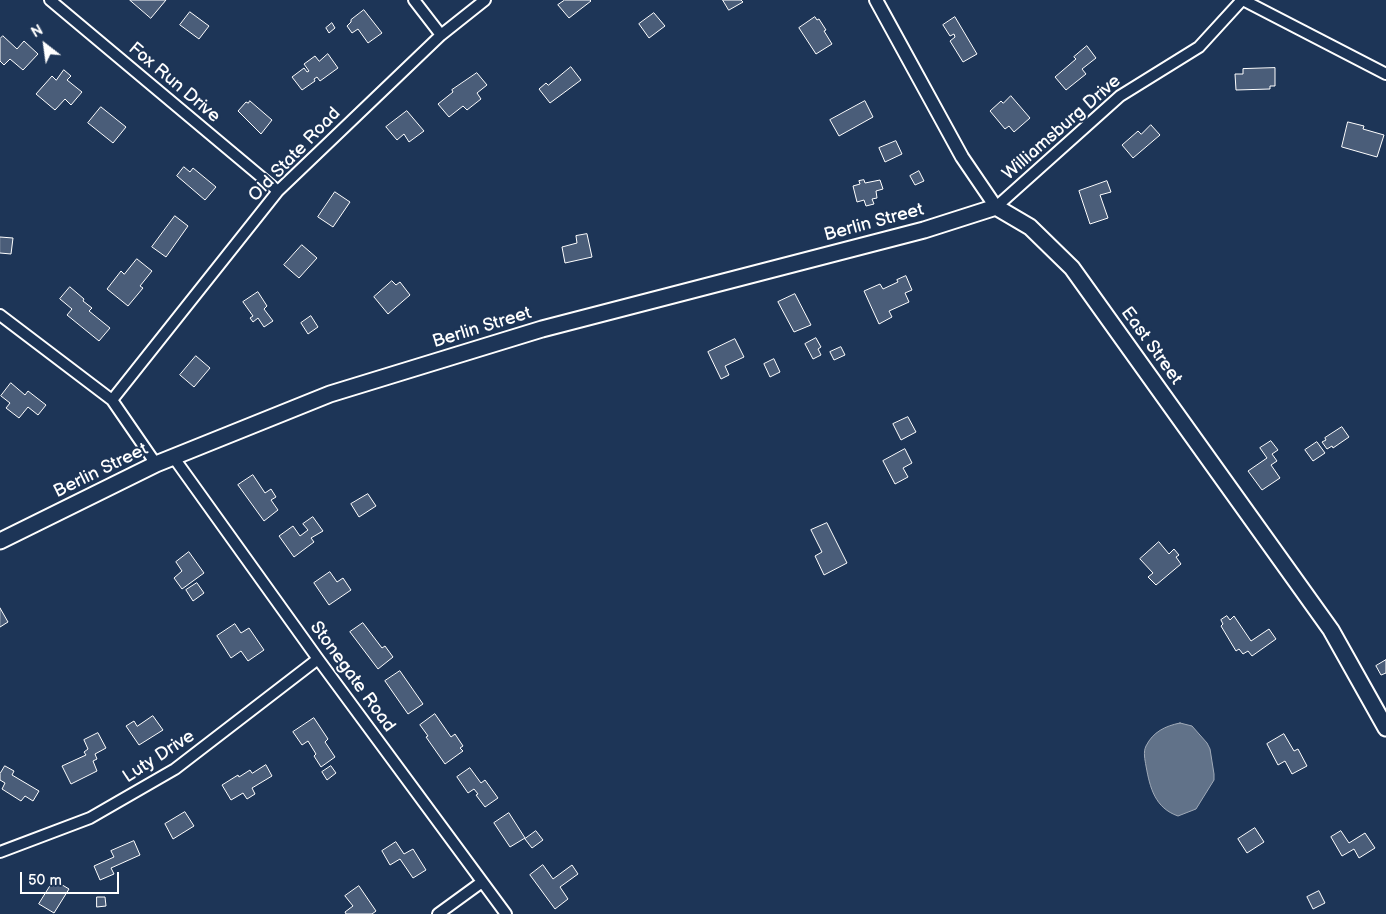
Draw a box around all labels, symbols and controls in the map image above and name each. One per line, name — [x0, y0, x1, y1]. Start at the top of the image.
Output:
north arrow — [20, 20, 70, 70]
text: N — [28, 22, 46, 42]
street label: Fox Run Drive — [124, 38, 224, 128]
street label: Williamsburg Drive — [998, 71, 1126, 185]
street label: Old State Road — [245, 103, 345, 207]
street label: Berlin Street — [822, 199, 926, 247]
street label: Berlin Street — [430, 303, 534, 353]
street label: East Street — [1116, 303, 1186, 389]
street label: Berlin Street — [50, 439, 152, 503]
street label: Stonegate Road — [305, 617, 399, 737]
street label: Luty Drive — [119, 726, 199, 788]
scale bar — [22, 862, 121, 894]
text: 50 m — [28, 871, 62, 890]

